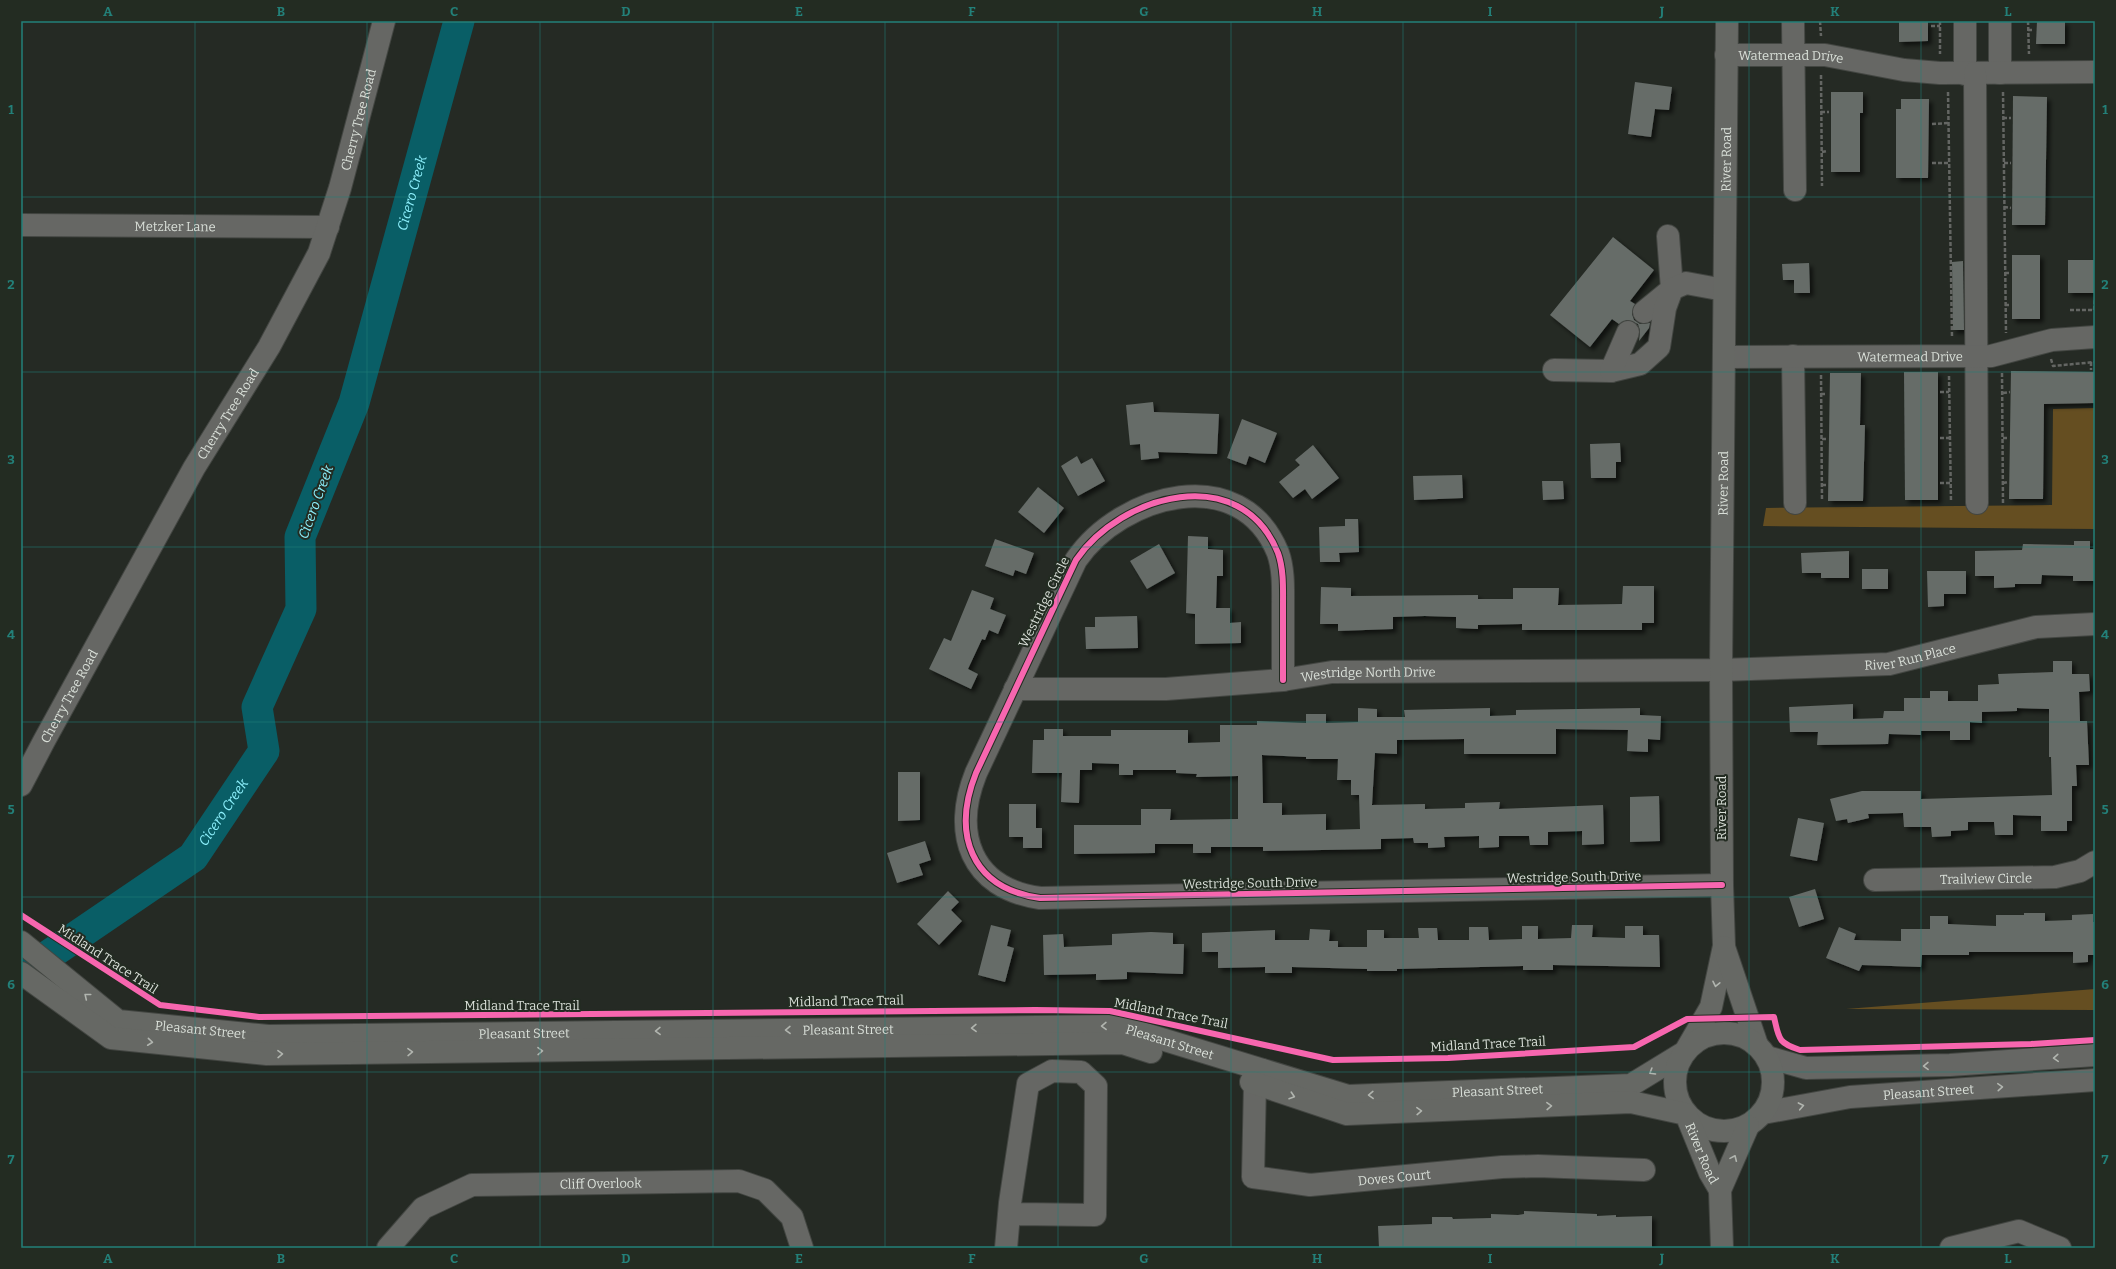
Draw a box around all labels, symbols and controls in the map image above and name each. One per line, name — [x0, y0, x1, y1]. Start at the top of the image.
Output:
text: A — [103, 4, 113, 19]
text: B — [277, 4, 285, 19]
text: C — [450, 4, 458, 19]
text: D — [621, 4, 631, 19]
text: E — [795, 4, 803, 19]
text: F — [968, 4, 976, 19]
text: G — [1139, 4, 1149, 19]
text: H — [1312, 4, 1322, 19]
text: I — [1488, 4, 1493, 19]
text: J — [1659, 4, 1665, 19]
text: K — [1830, 4, 1840, 19]
text: L — [2004, 4, 2012, 19]
street label: Watermead Drive — [1738, 48, 1845, 66]
street label: Cherry Tree Road — [337, 67, 379, 172]
text: 1 — [8, 102, 14, 117]
text: 1 — [2102, 102, 2108, 117]
street label: River Road — [1718, 127, 1734, 192]
water label: Cicero Creek — [393, 153, 430, 232]
street label: Metzker Lane — [134, 218, 216, 234]
text: 2 — [7, 277, 15, 292]
text: 2 — [2101, 277, 2109, 292]
street label: Watermead Drive — [1857, 349, 1963, 364]
street label: Cherry Tree Road — [194, 365, 262, 462]
street label: River Road — [1715, 451, 1731, 516]
text: 3 — [7, 452, 15, 467]
text: 3 — [2101, 452, 2109, 467]
water label: Cicero Creek — [295, 462, 337, 541]
street label: Westridge Circle — [1016, 554, 1072, 650]
text: 4 — [7, 627, 15, 642]
text: 4 — [2101, 627, 2109, 642]
street label: River Run Place — [1864, 640, 1957, 672]
street label: Cherry Tree Road — [37, 646, 101, 745]
street label: Westridge North Drive — [1300, 664, 1436, 684]
water label: Cicero Creek — [194, 775, 252, 849]
street label: River Road — [1714, 775, 1729, 840]
text: 5 — [7, 802, 15, 817]
text: 5 — [2101, 802, 2109, 817]
street label: Westridge South Drive — [1506, 868, 1642, 886]
street label: Trailview Circle — [1940, 870, 2032, 886]
street label: Westridge South Drive — [1182, 874, 1318, 892]
street label: Midland Trace Trail — [55, 921, 161, 997]
text: 6 — [7, 977, 15, 992]
text: 6 — [2101, 977, 2109, 992]
one-way arrow — [1712, 981, 1720, 987]
street label: Midland Trace Trail — [788, 992, 904, 1010]
one-way arrow — [85, 994, 92, 1001]
street label: Midland Trace Trail — [1113, 995, 1229, 1031]
street label: Midland Trace Trail — [464, 998, 580, 1013]
street label: Pleasant Street — [154, 1017, 247, 1041]
street label: Pleasant Street — [802, 1021, 894, 1037]
street label: Pleasant Street — [1124, 1021, 1216, 1062]
one-way arrow — [1101, 1022, 1107, 1030]
one-way arrow — [971, 1024, 977, 1032]
street label: Pleasant Street — [478, 1025, 570, 1041]
one-way arrow — [785, 1026, 791, 1034]
one-way arrow — [655, 1027, 661, 1036]
street label: Midland Trace Trail — [1430, 1033, 1546, 1055]
one-way arrow — [147, 1037, 153, 1046]
one-way arrow — [537, 1047, 543, 1055]
one-way arrow — [407, 1048, 413, 1056]
one-way arrow — [277, 1050, 283, 1058]
one-way arrow — [2053, 1053, 2059, 1062]
one-way arrow — [1923, 1062, 1929, 1070]
one-way arrow — [1649, 1067, 1656, 1075]
street label: Pleasant Street — [1452, 1081, 1544, 1099]
street label: Pleasant Street — [1882, 1081, 1975, 1102]
one-way arrow — [1997, 1082, 2003, 1091]
one-way arrow — [1289, 1091, 1296, 1099]
one-way arrow — [1368, 1091, 1374, 1100]
one-way arrow — [1546, 1101, 1552, 1110]
one-way arrow — [1798, 1102, 1804, 1110]
one-way arrow — [1416, 1107, 1422, 1115]
street label: River Road — [1683, 1120, 1722, 1186]
text: 7 — [8, 1152, 15, 1167]
text: 7 — [2102, 1152, 2109, 1167]
one-way arrow — [1729, 1155, 1737, 1162]
street label: Doves Court — [1357, 1166, 1432, 1188]
street label: Cliff Overlook — [560, 1175, 642, 1191]
text: A — [103, 1251, 113, 1266]
text: B — [277, 1251, 285, 1266]
text: C — [450, 1251, 458, 1266]
text: D — [621, 1251, 631, 1266]
text: E — [795, 1251, 803, 1266]
text: F — [968, 1251, 976, 1266]
text: G — [1139, 1251, 1149, 1266]
text: H — [1312, 1251, 1322, 1266]
text: I — [1488, 1251, 1493, 1266]
text: J — [1659, 1251, 1665, 1266]
text: K — [1830, 1251, 1840, 1266]
text: L — [2004, 1251, 2012, 1266]

